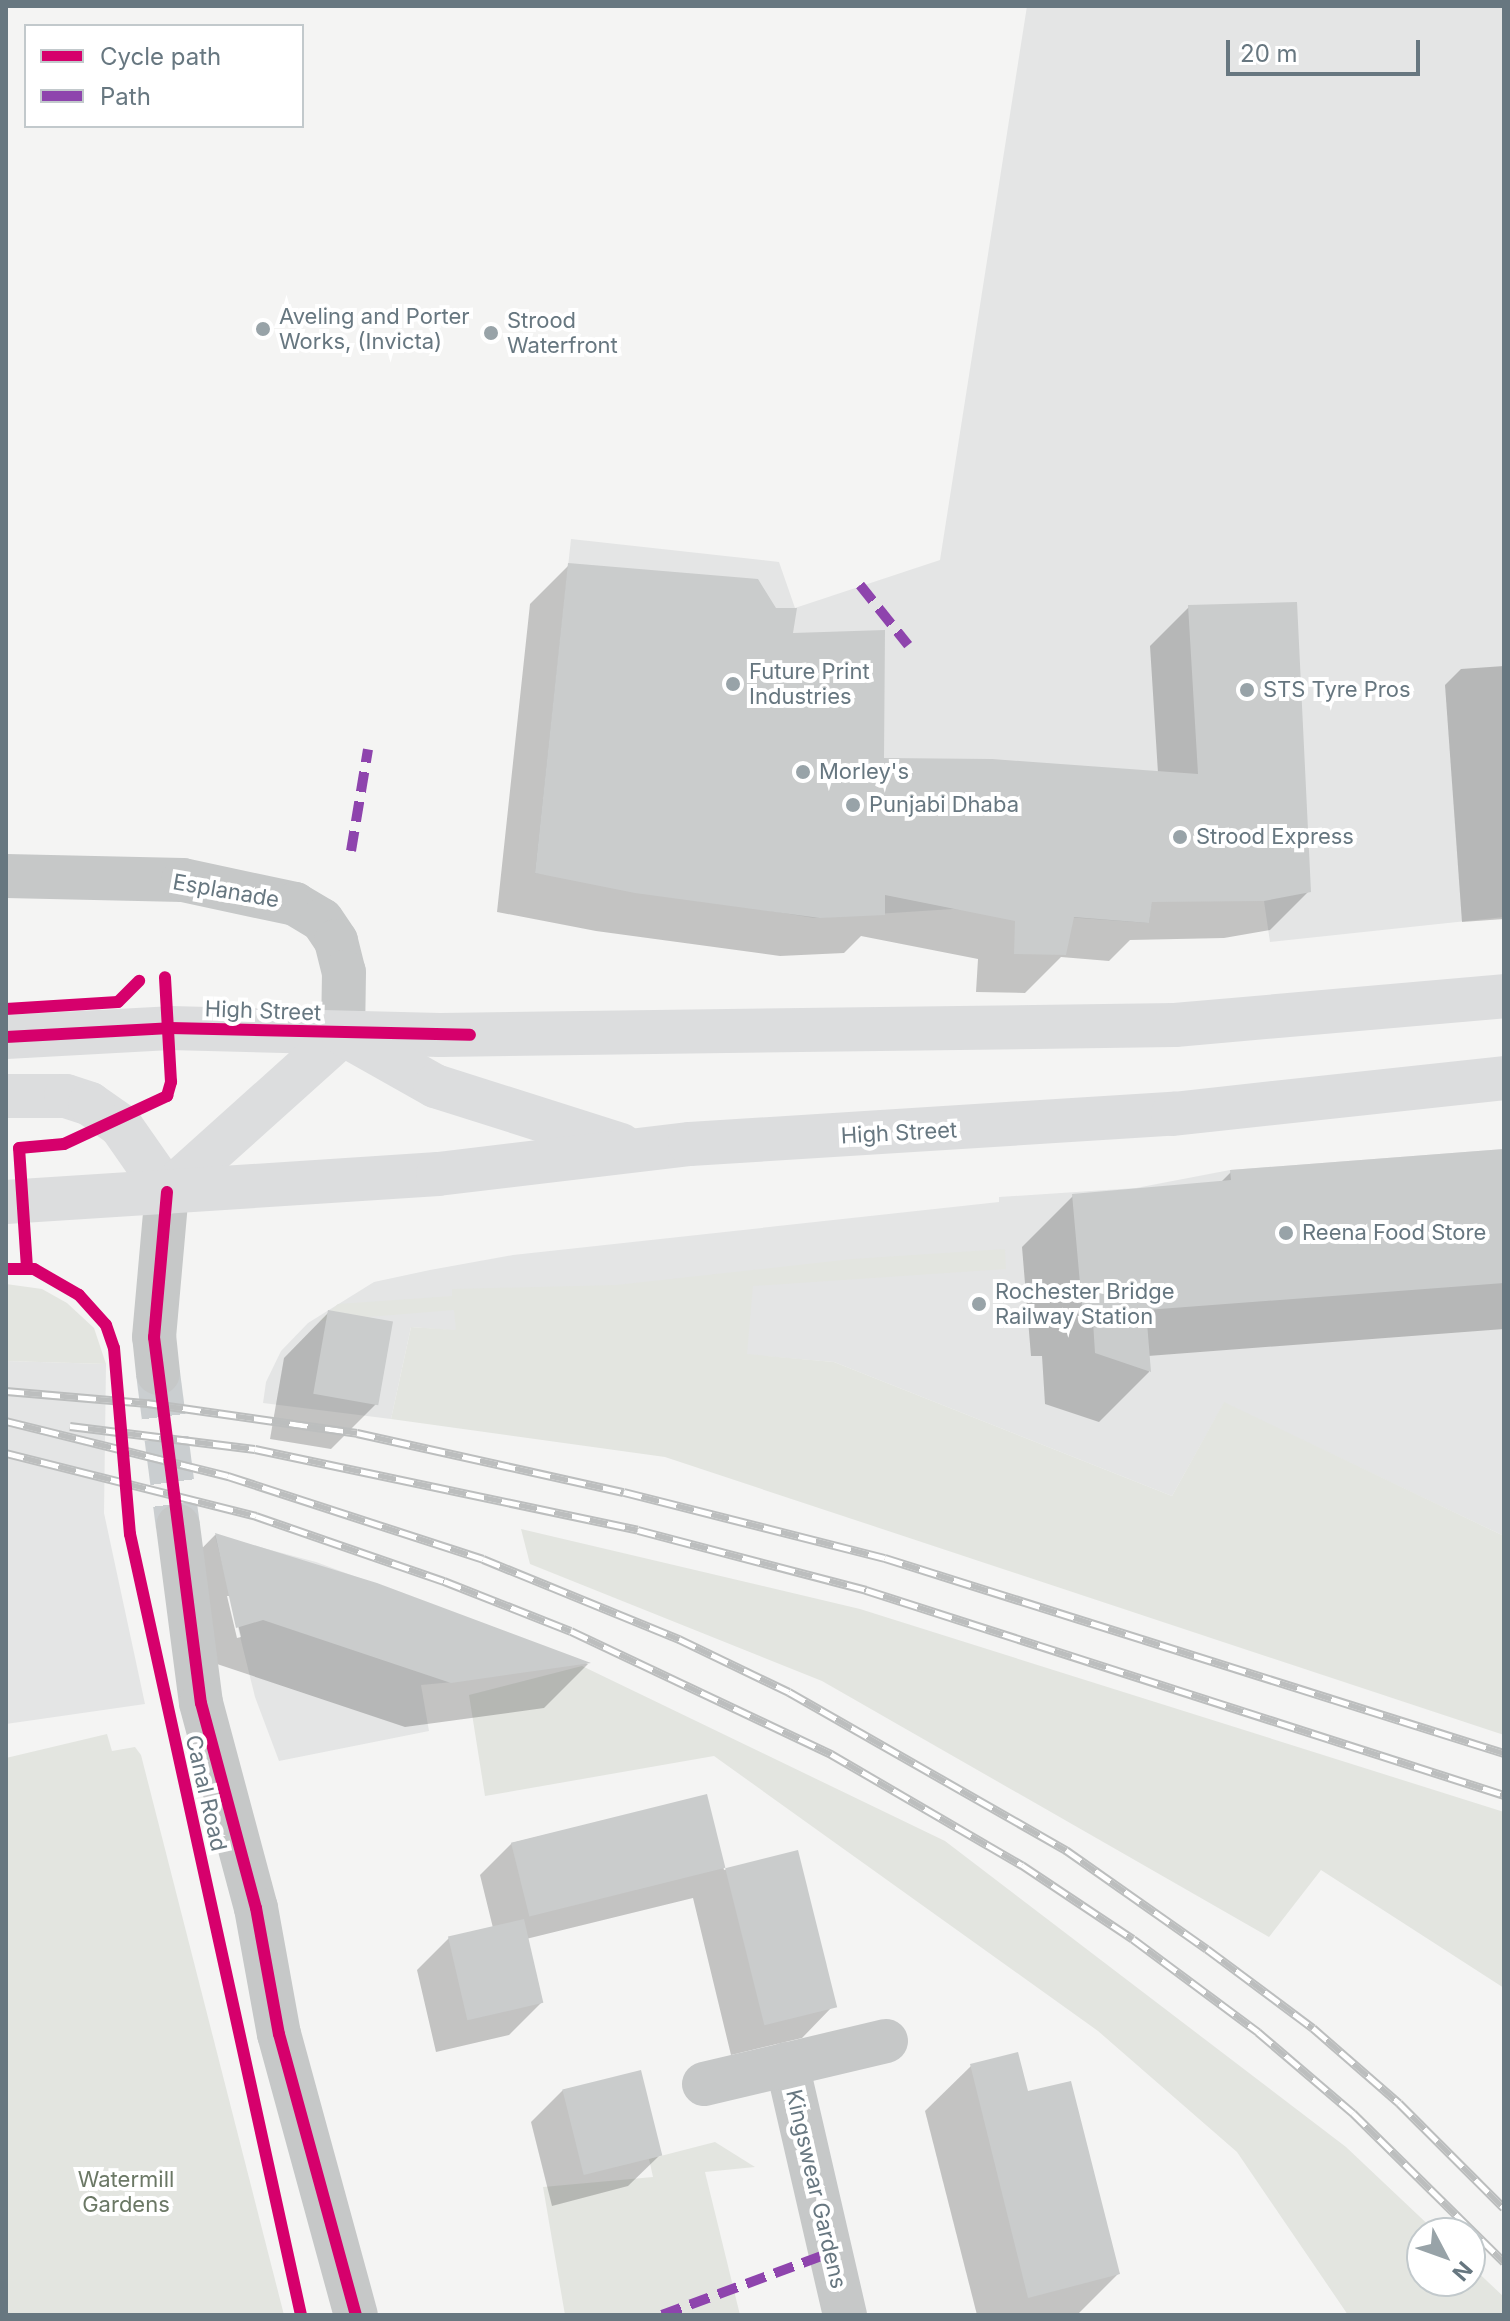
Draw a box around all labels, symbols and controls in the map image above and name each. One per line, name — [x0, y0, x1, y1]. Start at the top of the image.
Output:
legend — [24, 24, 304, 128]
scale bar — [1230, 24, 1424, 74]
text: 20 m — [1240, 39, 1298, 68]
text: Cycle path — [100, 42, 221, 71]
text: Path — [100, 82, 151, 111]
place label: Aveling and Porter Works, (Invicta) — [279, 303, 470, 354]
place label: Strood Waterfront — [507, 307, 618, 358]
marker: Aveling and Porter Works, (Invicta) — [254, 320, 272, 338]
marker: Strood Waterfront — [482, 324, 500, 342]
place label: Future Print Industries — [749, 658, 870, 710]
marker: Future Print Industries — [724, 675, 742, 693]
place label: STS Tyre Pros — [1263, 677, 1411, 703]
marker: STS Tyre Pros — [1238, 681, 1256, 699]
place label: Morley's — [819, 759, 909, 785]
marker: Morley's — [794, 763, 812, 781]
place label: Punjabi Dhaba — [869, 792, 1019, 818]
marker: Punjabi Dhaba — [844, 796, 862, 814]
place label: Strood Express — [1196, 824, 1354, 850]
marker: Strood Express — [1171, 828, 1189, 846]
street label: Esplanade — [171, 869, 281, 913]
street label: High Street — [204, 996, 322, 1026]
street label: High Street — [840, 1117, 958, 1149]
place label: Reena Food Store — [1302, 1220, 1486, 1246]
marker: Reena Food Store — [1277, 1224, 1295, 1242]
place label: Rochester Bridge Railway Station — [995, 1278, 1174, 1330]
marker: Rochester Bridge Railway Station — [970, 1295, 988, 1313]
street label: Canal Road — [180, 1732, 232, 1854]
street label: Kingswear Gardens — [780, 2087, 852, 2291]
park label: Watermill Gardens — [78, 2166, 174, 2218]
north arrow — [1406, 2217, 1486, 2297]
text: N — [1447, 2257, 1478, 2286]

